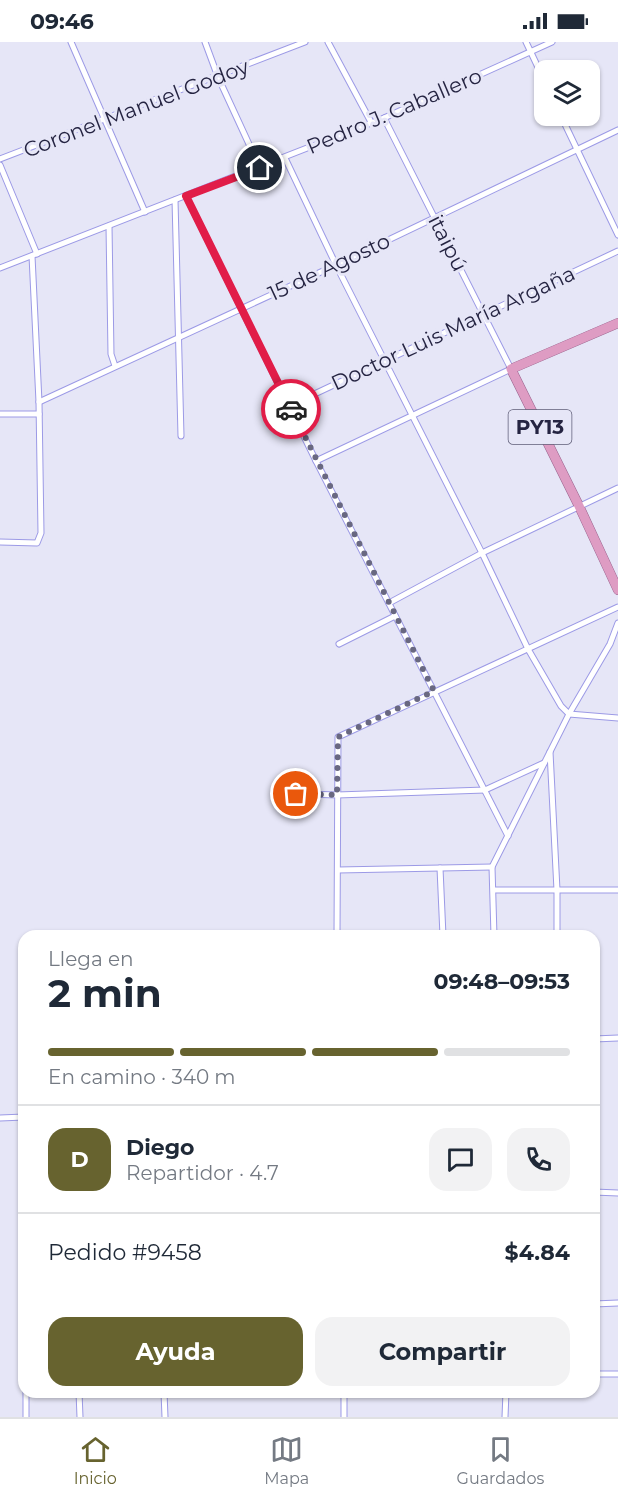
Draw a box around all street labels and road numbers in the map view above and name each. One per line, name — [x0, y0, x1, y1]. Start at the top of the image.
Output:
street label: Coronel Manuel Godoy — [20, 53, 253, 163]
street label: Pedro J. Caballero — [303, 63, 485, 159]
street label: itaipú — [423, 211, 473, 275]
street label: 15 de Agosto — [264, 228, 394, 306]
street label: Doctor Luis María Argaña — [327, 260, 579, 396]
road number: PY13 — [508, 410, 572, 444]

